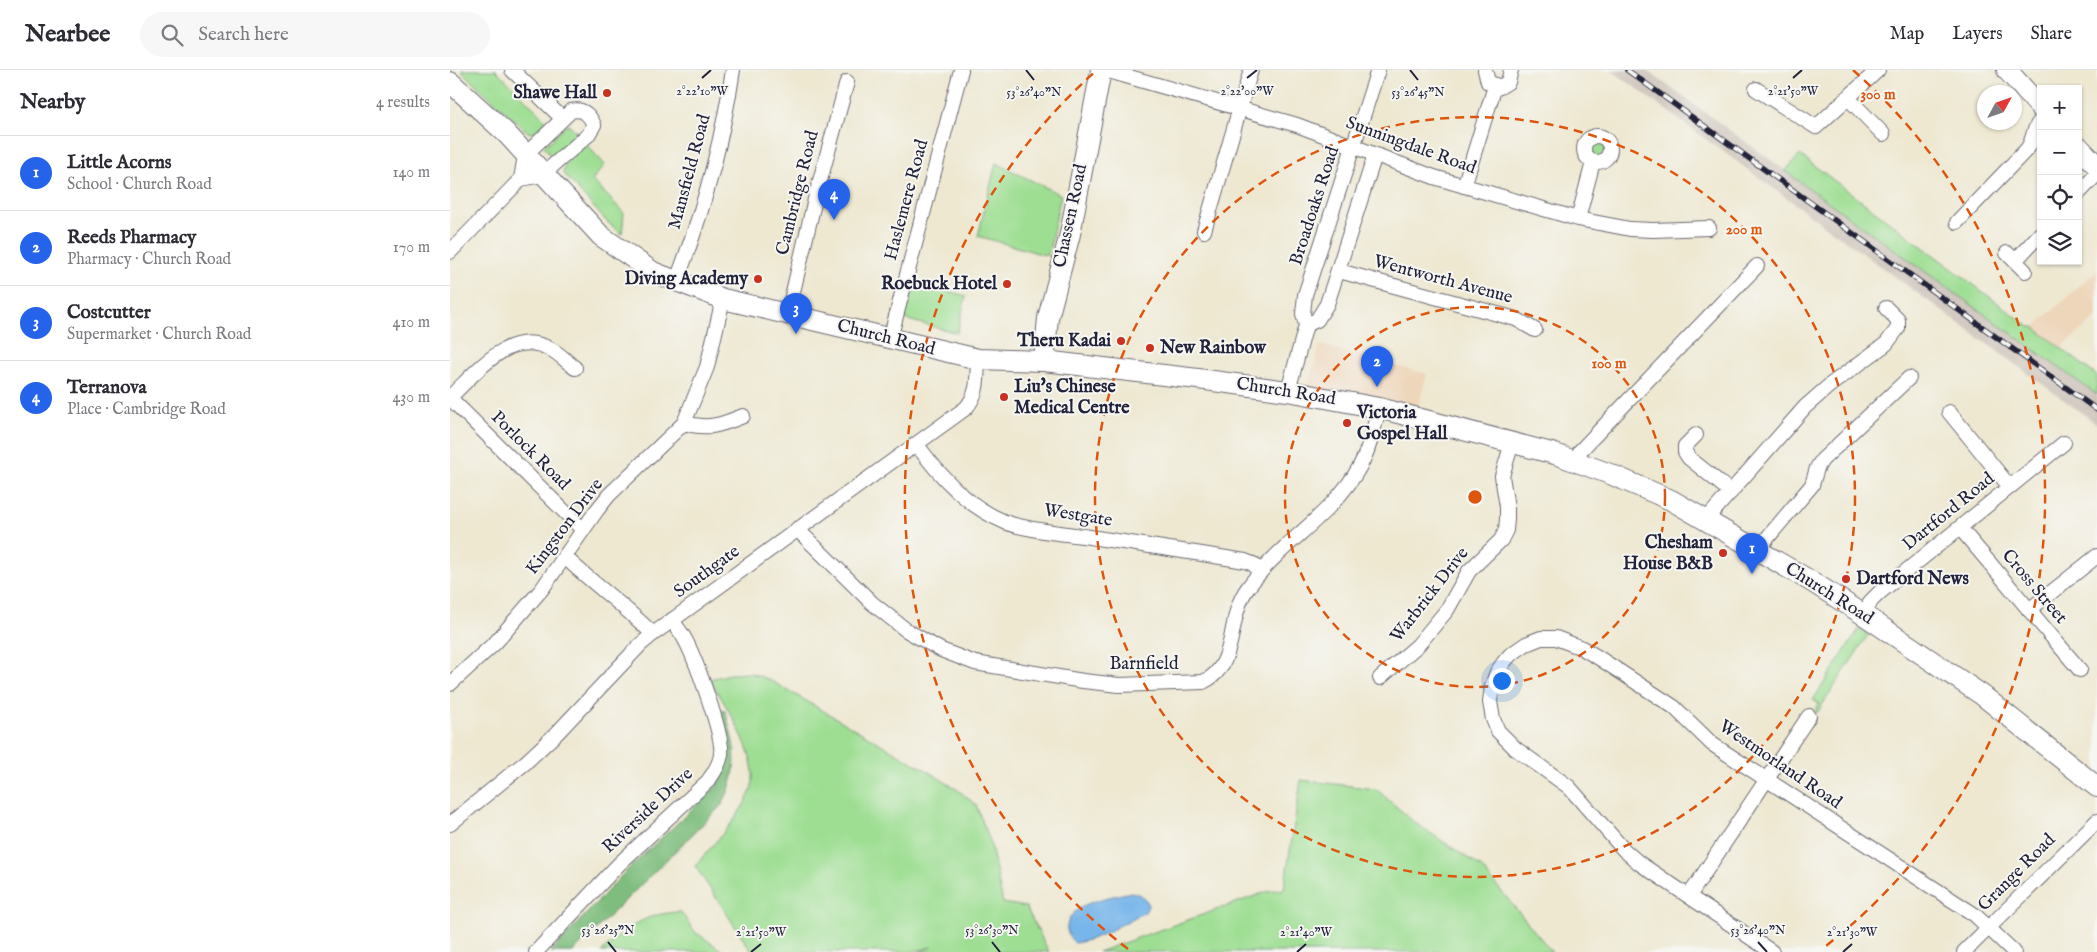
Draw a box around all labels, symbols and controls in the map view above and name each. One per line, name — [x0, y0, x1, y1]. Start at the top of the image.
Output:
search box — [140, 12, 490, 57]
text: Nearbee — [25, 19, 110, 50]
icon: search — [158, 21, 186, 49]
text: Search here — [198, 23, 289, 47]
text: Map — [1890, 23, 1924, 46]
text: Layers — [1952, 23, 2003, 46]
text: Share — [2031, 23, 2072, 46]
place label: Shawe Hall — [514, 82, 598, 105]
text: 2°22'10"W — [676, 84, 728, 99]
text: 2°22'00"W — [1220, 84, 1274, 99]
text: 2°21'50"W — [1768, 84, 1819, 99]
text: 53°26'40"N — [1007, 85, 1062, 100]
text: 53°26'45"N — [1391, 85, 1445, 100]
text: 300 m — [1860, 85, 1896, 104]
north arrow — [1977, 85, 2022, 130]
map controls — [2037, 85, 2082, 265]
button: + — [2037, 85, 2082, 130]
marker: Shawe Hall — [601, 87, 613, 99]
text: Nearby — [20, 89, 85, 116]
text: 4 results — [376, 93, 430, 113]
street label: Mansfield Road — [664, 111, 717, 232]
street label: Sunningdale Road — [1343, 112, 1480, 180]
street label: Cambridge Road — [771, 128, 825, 258]
button: − — [2037, 130, 2082, 175]
street label: Haslemere Road — [880, 137, 934, 263]
street label: Broadoaks Road — [1285, 143, 1345, 268]
text: Little Acorns — [67, 151, 172, 175]
street label: Chassen Road — [1049, 162, 1093, 270]
text: 1 — [33, 163, 39, 183]
text: 140 m — [392, 163, 430, 183]
text: School · Church Road — [67, 175, 212, 195]
button: locate — [2037, 175, 2082, 220]
pin: 4 — [818, 179, 850, 220]
text: 200 m — [1726, 220, 1763, 239]
button: layers — [2037, 220, 2082, 265]
text: Reeds Pharmacy — [67, 226, 196, 250]
text: 2 — [32, 238, 40, 258]
text: 170 m — [393, 238, 430, 258]
text: Pharmacy · Church Road — [67, 250, 231, 270]
street label: Wentworth Avenue — [1371, 250, 1515, 310]
place label: Diving Academy — [625, 268, 749, 291]
marker: Diving Academy — [752, 273, 764, 285]
place label: Roebuck Hotel — [881, 273, 998, 296]
marker: Roebuck Hotel — [1001, 278, 1013, 290]
pin: 3 — [780, 293, 812, 334]
text: Costcutter — [67, 301, 151, 325]
text: 3 — [33, 313, 39, 333]
text: 410 m — [393, 313, 430, 333]
street label: Church Road — [835, 315, 938, 361]
text: Supermarket · Church Road — [67, 325, 251, 345]
place label: Theru Kadai — [1016, 330, 1111, 353]
marker: Theru Kadai — [1115, 335, 1127, 347]
place label: New Rainbow — [1159, 337, 1267, 360]
marker: New Rainbow — [1144, 342, 1156, 354]
pin: 2 — [1361, 346, 1393, 387]
text: 100 m — [1591, 354, 1627, 373]
street label: Church Road — [1235, 373, 1338, 411]
text: Terranova — [67, 376, 147, 400]
place label: Liu's Chinese Medical Centre — [1014, 376, 1130, 420]
text: 4 — [32, 388, 40, 408]
text: 430 m — [392, 388, 430, 408]
marker: Liu's Chinese Medical Centre — [998, 391, 1010, 403]
text: Place · Cambridge Road — [67, 400, 226, 420]
place label: Victoria Gospel Hall — [1356, 402, 1448, 446]
street label: Porlock Road — [486, 407, 575, 496]
marker: Victoria Gospel Hall — [1341, 417, 1353, 429]
street label: Dartford Road — [1898, 468, 2000, 556]
street label: Kingston Drive — [521, 474, 609, 580]
centre of rings — [1466, 488, 1484, 506]
street label: Westgate — [1042, 499, 1114, 533]
place label: Chesham House B&B — [1623, 532, 1713, 576]
pin: 1 — [1736, 533, 1768, 574]
street label: Southgate — [670, 540, 744, 604]
street label: Warbrick Drive — [1386, 543, 1474, 647]
street label: Cross Street — [1996, 545, 2072, 629]
marker: Chesham House B&B — [1717, 547, 1729, 559]
street label: Church Road — [1780, 558, 1878, 631]
place label: Dartford News — [1856, 568, 1969, 591]
marker: Dartford News — [1840, 573, 1852, 585]
street label: Barnfield — [1109, 653, 1179, 676]
your location — [1489, 668, 1515, 694]
street label: Westmorland Road — [1714, 715, 1846, 815]
street label: Riverside Drive — [598, 763, 698, 859]
street label: Grange Road — [1973, 829, 2061, 917]
text: 53°26'25"N — [582, 923, 635, 938]
text: 53°26'30"N — [965, 923, 1019, 938]
text: 53°26'40"N — [1731, 923, 1786, 938]
text: 2°21'50"W — [736, 925, 787, 940]
text: 2°21'40"W — [1280, 925, 1333, 940]
text: 2°21'30"W — [1827, 925, 1878, 940]

